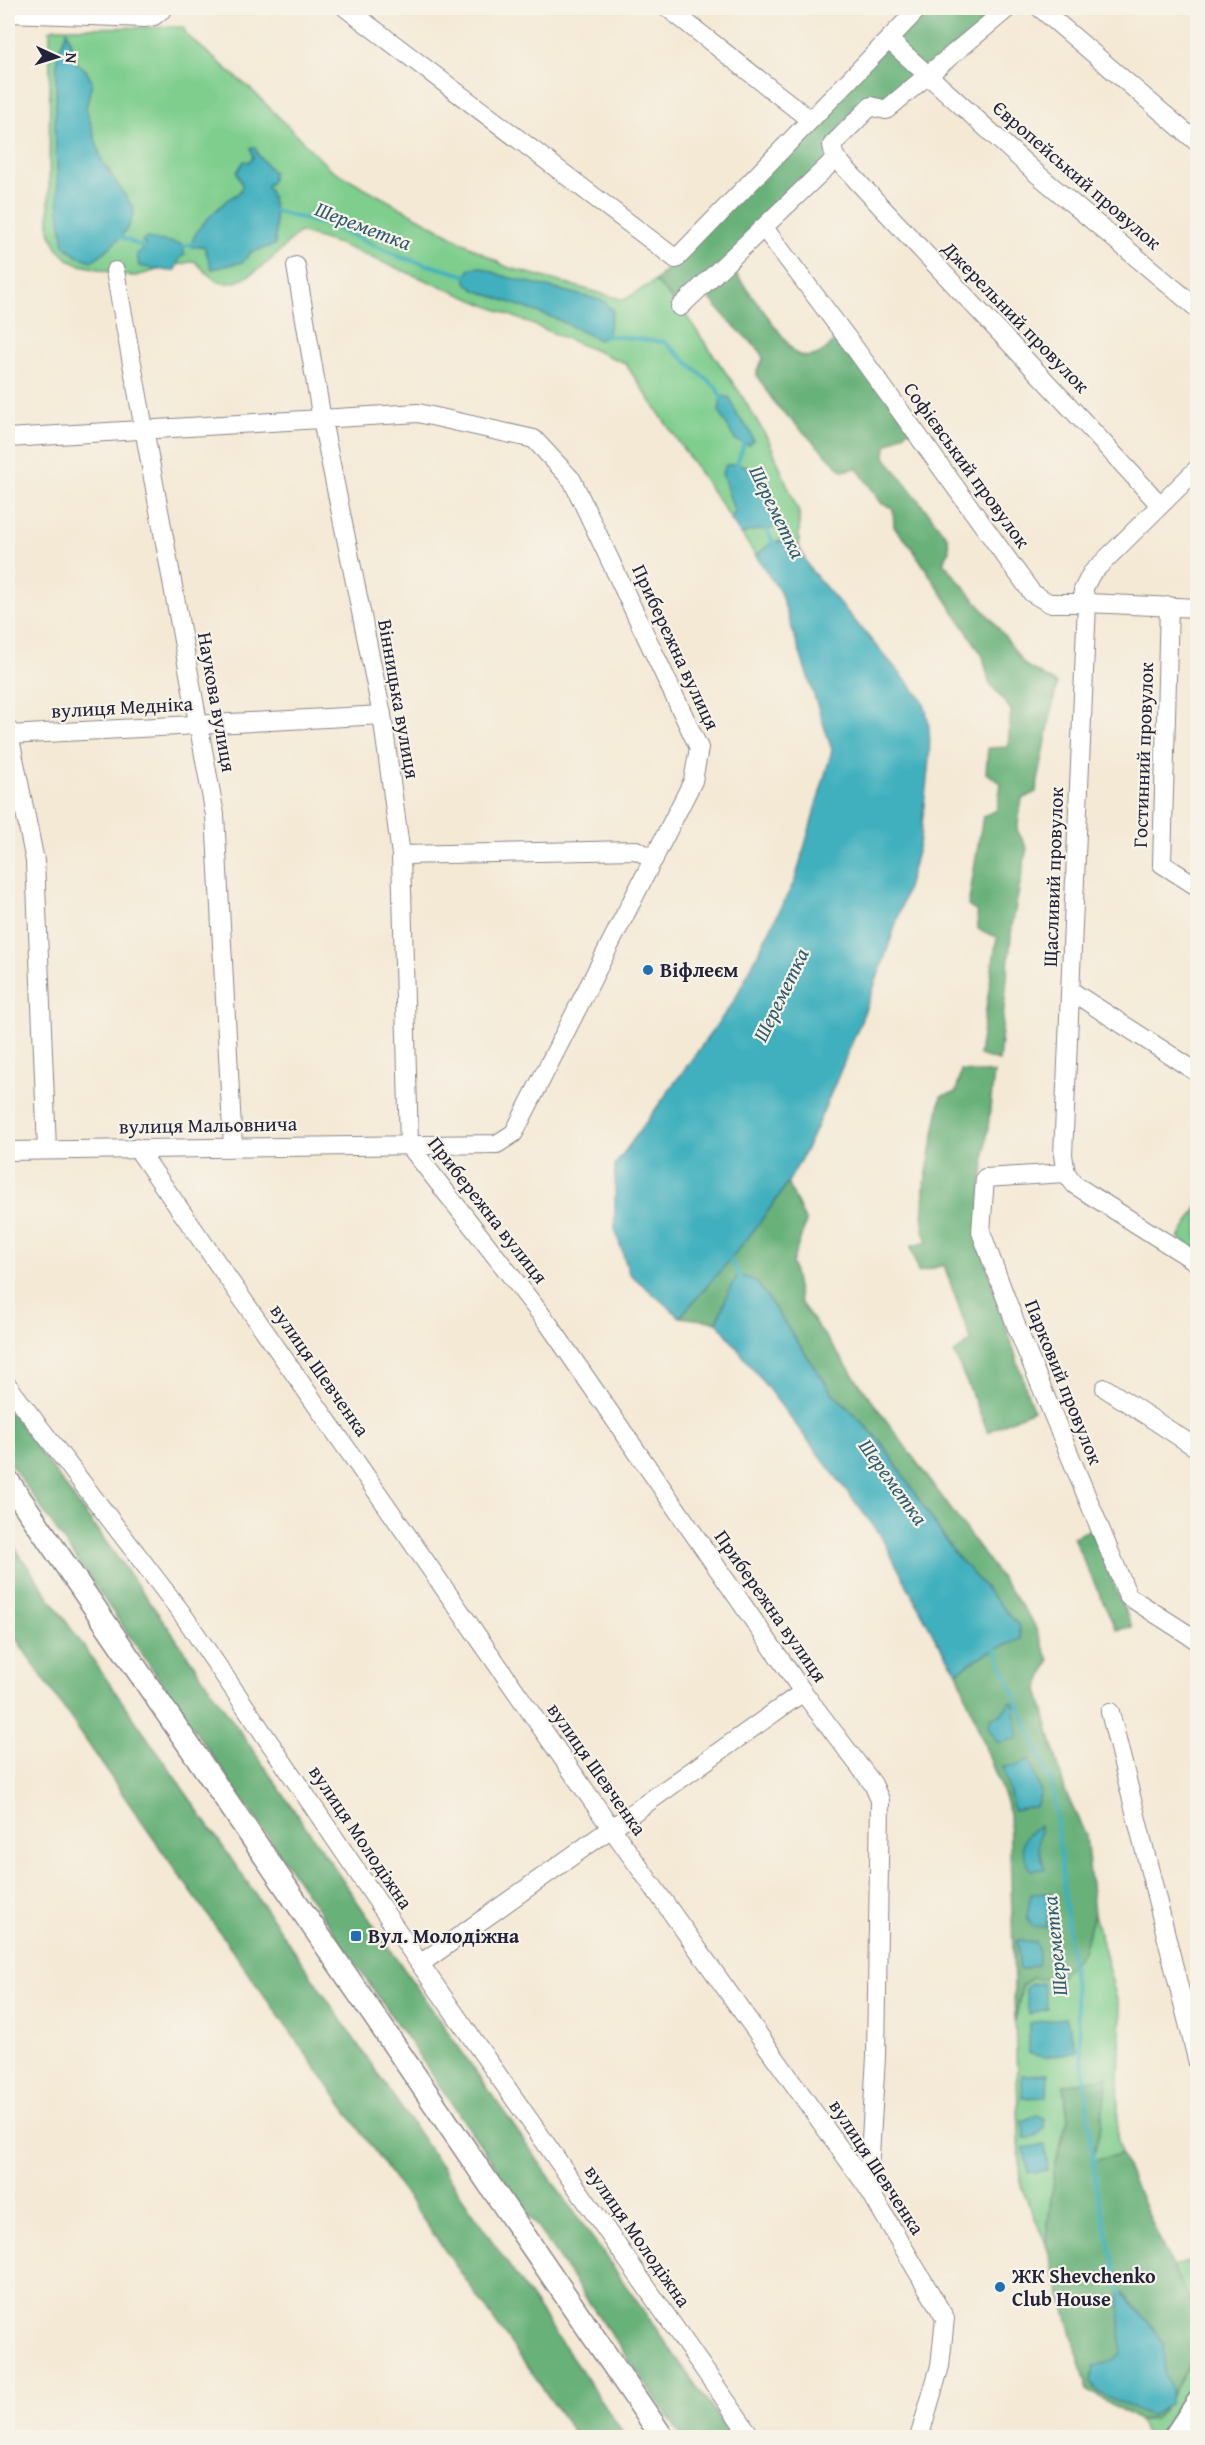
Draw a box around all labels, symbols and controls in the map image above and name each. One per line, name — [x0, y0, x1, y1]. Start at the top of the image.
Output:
north arrow — [27, 27, 87, 87]
text: N — [60, 52, 84, 65]
street label: Європейський провулок — [987, 93, 1168, 256]
water label: Шереметка — [311, 193, 416, 258]
street label: Джерельний провулок — [935, 234, 1097, 399]
street label: Софієвський провулок — [897, 375, 1038, 554]
water label: Шереметка — [741, 460, 814, 564]
street label: Прибережна вулиця — [625, 559, 728, 734]
street label: Вінницька вулиця — [371, 617, 428, 781]
street label: Наукова вулиця — [191, 630, 244, 774]
street label: Гостинний провулок — [1125, 661, 1160, 848]
street label: вулиця Медніка — [50, 688, 194, 725]
street label: Щасливий провулок — [1035, 786, 1070, 967]
water label: Шереметка — [745, 943, 817, 1047]
place label: Віфлеєм — [660, 955, 738, 984]
marker: Віфлеєм — [641, 963, 655, 977]
street label: вулиця Мальовнича — [119, 1108, 298, 1141]
street label: Прибережна вулиця — [422, 1130, 555, 1290]
street label: Парковий провулок — [1018, 1295, 1111, 1469]
street label: вулиця Шевченка — [264, 1297, 377, 1442]
water label: Шереметка — [851, 1432, 936, 1532]
street label: Прибережна вулиця — [708, 1524, 835, 1688]
street label: вулиця Шевченка — [541, 1696, 654, 1841]
street label: вулиця Молодіжна — [302, 1759, 421, 1915]
water label: Шереметка — [1034, 1894, 1075, 1998]
place label: Вул. Молодіжна — [368, 1921, 520, 1950]
marker: Вул. Молодіжна — [349, 1929, 363, 1943]
street label: вулиця Шевченка — [823, 2093, 932, 2241]
street label: вулиця Молодіжна — [578, 2159, 699, 2313]
place label: ЖК Shevchenko Club House — [1011, 2261, 1156, 2313]
marker: ЖК Shevchenko Club House — [993, 2280, 1007, 2294]

